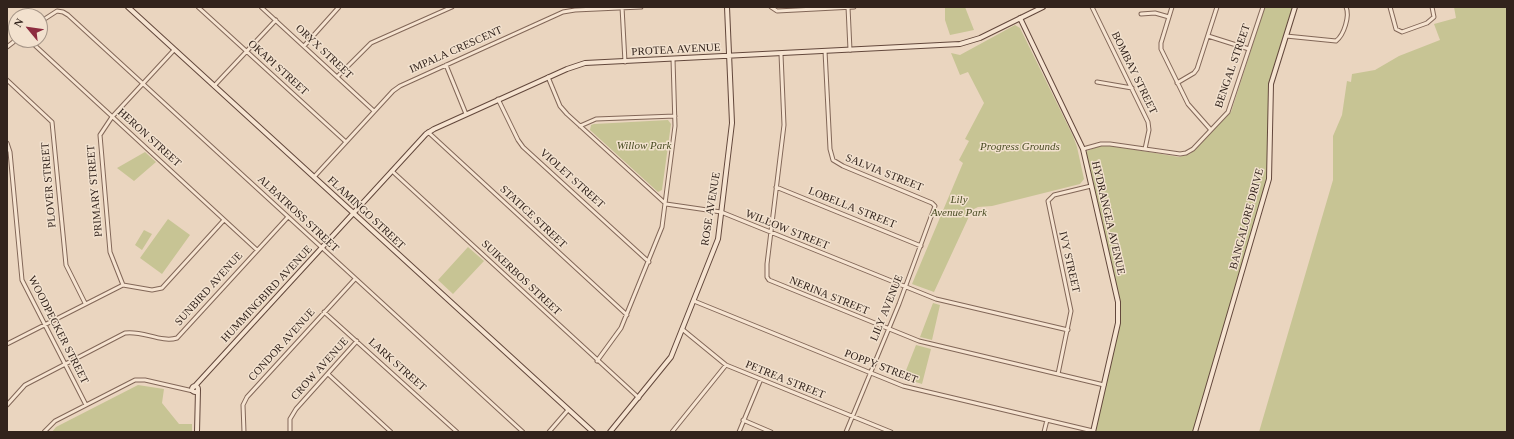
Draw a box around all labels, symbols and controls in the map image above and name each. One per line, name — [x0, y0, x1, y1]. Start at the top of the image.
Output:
north arrow — [8, 8, 48, 48]
text: N — [11, 16, 26, 29]
street label: ORYX STREET — [293, 22, 355, 82]
street label: BENGAL STREET — [1212, 22, 1254, 110]
street label: IMPALA CRESCENT — [408, 24, 504, 76]
street label: BOMBAY STREET — [1108, 30, 1160, 116]
street label: OKAPI STREET — [245, 37, 311, 99]
street label: PROTEA AVENUE — [631, 41, 721, 59]
street label: HERON STREET — [114, 106, 184, 170]
park label: Willow Park — [617, 139, 671, 153]
park label: Progress Grounds — [980, 140, 1060, 154]
street label: PLOVER STREET — [39, 142, 59, 228]
street label: PRIMARY STREET — [84, 144, 106, 238]
street label: VIOLET STREET — [537, 146, 607, 212]
street label: SALVIA STREET — [843, 151, 925, 195]
street label: HYDRANGEA AVENUE — [1088, 160, 1128, 276]
street label: BANGALORE DRIVE — [1227, 167, 1267, 271]
street label: ROSE AVENUE — [699, 171, 723, 247]
street label: ALBATROSS STREET — [255, 173, 341, 255]
street label: FLAMINGO STREET — [325, 174, 407, 252]
street label: STATICE STREET — [497, 183, 569, 251]
street label: LOBELLA STREET — [806, 184, 898, 232]
park label: Lily Avenue Park — [931, 193, 987, 219]
street label: WILLOW STREET — [743, 207, 831, 253]
street label: IVY STREET — [1056, 230, 1082, 294]
street label: SUIKERBOS STREET — [478, 238, 564, 318]
street label: HUMMINGBIRD AVENUE — [219, 243, 315, 345]
street label: SUNBIRD AVENUE — [172, 249, 246, 329]
street label: LILY AVENUE — [868, 273, 906, 343]
street label: WOODPECKER STREET — [25, 274, 91, 386]
street label: NERINA STREET — [787, 274, 871, 318]
street label: CONDOR AVENUE — [246, 306, 318, 384]
street label: CROW AVENUE — [288, 335, 352, 403]
street label: LARK STREET — [365, 336, 429, 394]
street label: POPPY STREET — [843, 347, 919, 387]
street label: PETREA STREET — [743, 358, 827, 402]

